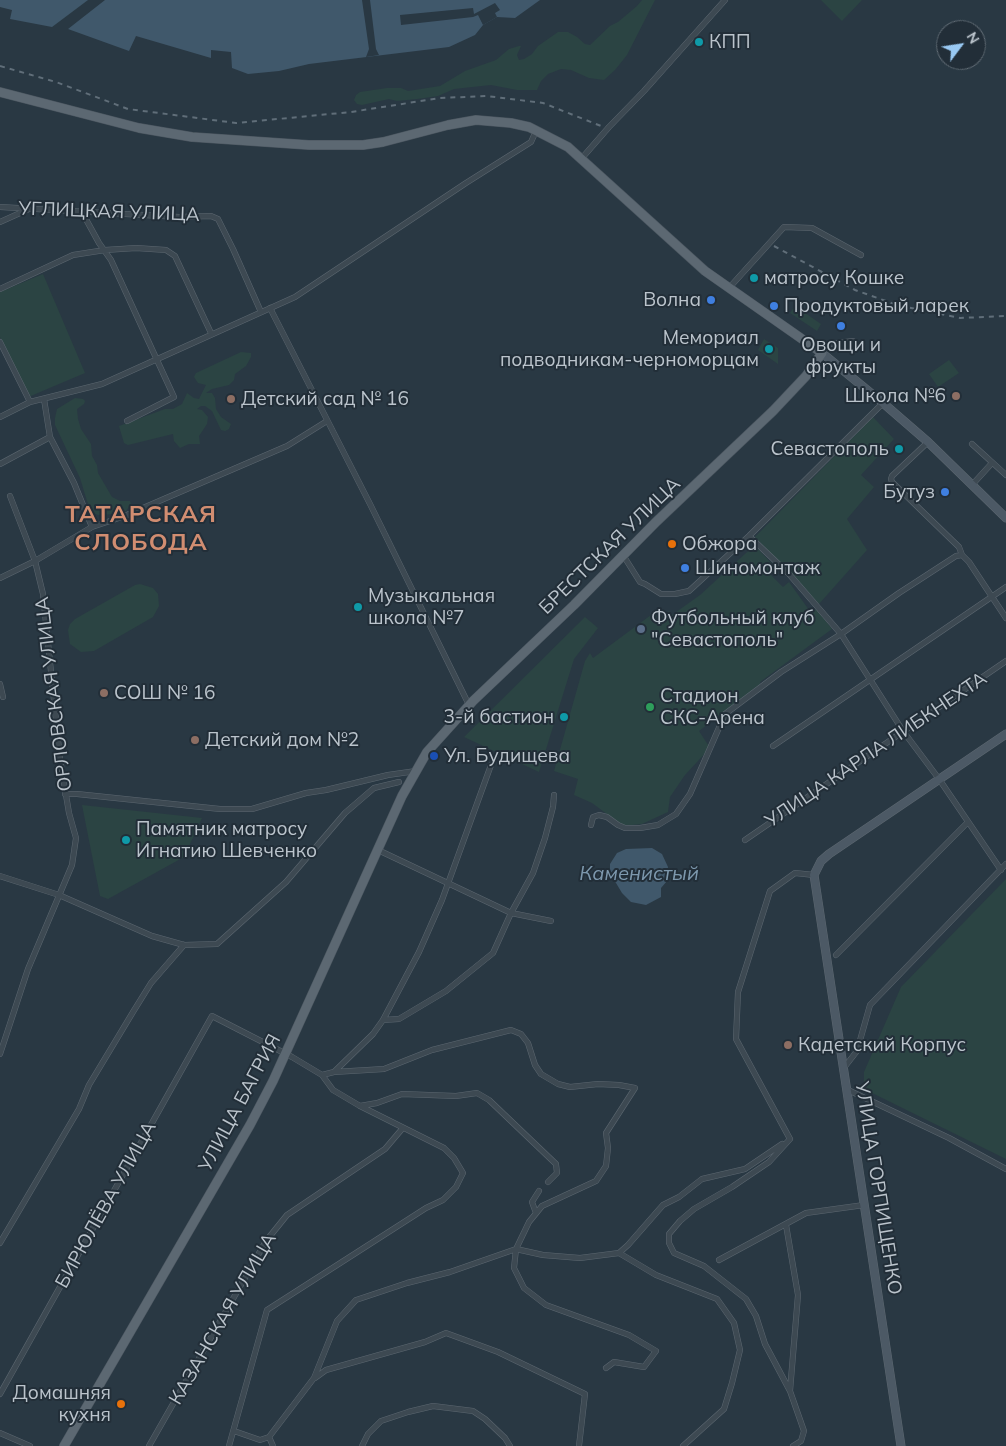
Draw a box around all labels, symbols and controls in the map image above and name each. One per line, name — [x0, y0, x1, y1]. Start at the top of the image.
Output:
north arrow — [936, 20, 986, 70]
text: N — [963, 29, 983, 47]
place label: КПП — [709, 31, 751, 53]
marker: КПП — [693, 36, 705, 48]
street label: УГЛИЦКАЯ УЛИЦА — [18, 197, 200, 227]
place label: матросу Кошке — [764, 267, 904, 289]
marker: матросу Кошке — [748, 272, 760, 284]
place label: Волна — [643, 289, 701, 311]
marker: Волна — [705, 294, 717, 306]
place label: Продуктовый ларек — [784, 295, 969, 317]
marker: Продуктовый ларек — [768, 300, 780, 312]
marker: Овощи и фрукты — [835, 320, 847, 332]
place label: Мемориал подводникам-черноморцам — [500, 327, 759, 371]
place label: Овощи и фрукты — [801, 334, 881, 378]
marker: Мемориал подводникам-черноморцам — [763, 343, 775, 355]
place label: Школа №6 — [845, 385, 946, 407]
place label: Детский сад № 16 — [241, 388, 409, 410]
marker: Школа №6 — [950, 390, 962, 402]
marker: Детский сад № 16 — [225, 393, 237, 405]
place label: Севастополь — [770, 438, 889, 460]
marker: Севастополь — [893, 443, 905, 455]
street label: БРЕСТСКАЯ УЛИЦА — [535, 473, 685, 619]
place label: Бутуз — [883, 481, 935, 503]
marker: Бутуз — [939, 486, 951, 498]
district label: ТАТАРСКАЯ СЛОБОДА — [64, 501, 218, 557]
place label: Обжора — [682, 533, 757, 555]
marker: Обжора — [666, 538, 678, 550]
place label: Шиномонтаж — [695, 557, 820, 579]
marker: Шиномонтаж — [679, 562, 691, 574]
place label: Музыкальная школа №7 — [368, 585, 495, 629]
street label: ОРЛОВСКАЯ УЛИЦА — [31, 595, 77, 793]
marker: Музыкальная школа №7 — [352, 601, 364, 613]
place label: Футбольный клуб "Севастополь" — [651, 607, 814, 651]
marker: Футбольный клуб "Севастополь" — [635, 623, 647, 635]
street label: УЛИЦА КАРЛА ЛИБКНЕХТА — [761, 667, 991, 833]
place label: СОШ № 16 — [114, 682, 215, 704]
place label: Стадион СКС-Арена — [660, 685, 765, 729]
marker: СОШ № 16 — [98, 687, 110, 699]
marker: Стадион СКС-Арена — [644, 701, 656, 713]
place label: 3-й бастион — [444, 706, 554, 728]
marker: 3-й бастион — [558, 711, 570, 723]
place label: Детский дом №2 — [205, 729, 359, 751]
marker: Детский дом №2 — [189, 734, 201, 746]
place label: Ул. Будищева — [444, 745, 570, 767]
marker: Ул. Будищева — [428, 750, 440, 762]
place label: Памятник матросу Игнатию Шевченко — [136, 818, 317, 862]
marker: Памятник матросу Игнатию Шевченко — [120, 834, 132, 846]
water label: Каменистый — [579, 862, 699, 886]
street label: УЛИЦА БАГРИЯ — [194, 1030, 286, 1176]
place label: Кадетский Корпус — [798, 1034, 966, 1056]
marker: Кадетский Корпус — [782, 1039, 794, 1051]
street label: УЛИЦА ГОРПИЩЕНКО — [850, 1080, 906, 1296]
street label: БИРЮЛЁВА УЛИЦА — [51, 1118, 161, 1292]
street label: КАЗАНСКАЯ УЛИЦА — [165, 1229, 281, 1409]
place label: Домашняя кухня — [13, 1382, 111, 1426]
marker: Домашняя кухня — [115, 1398, 127, 1410]

